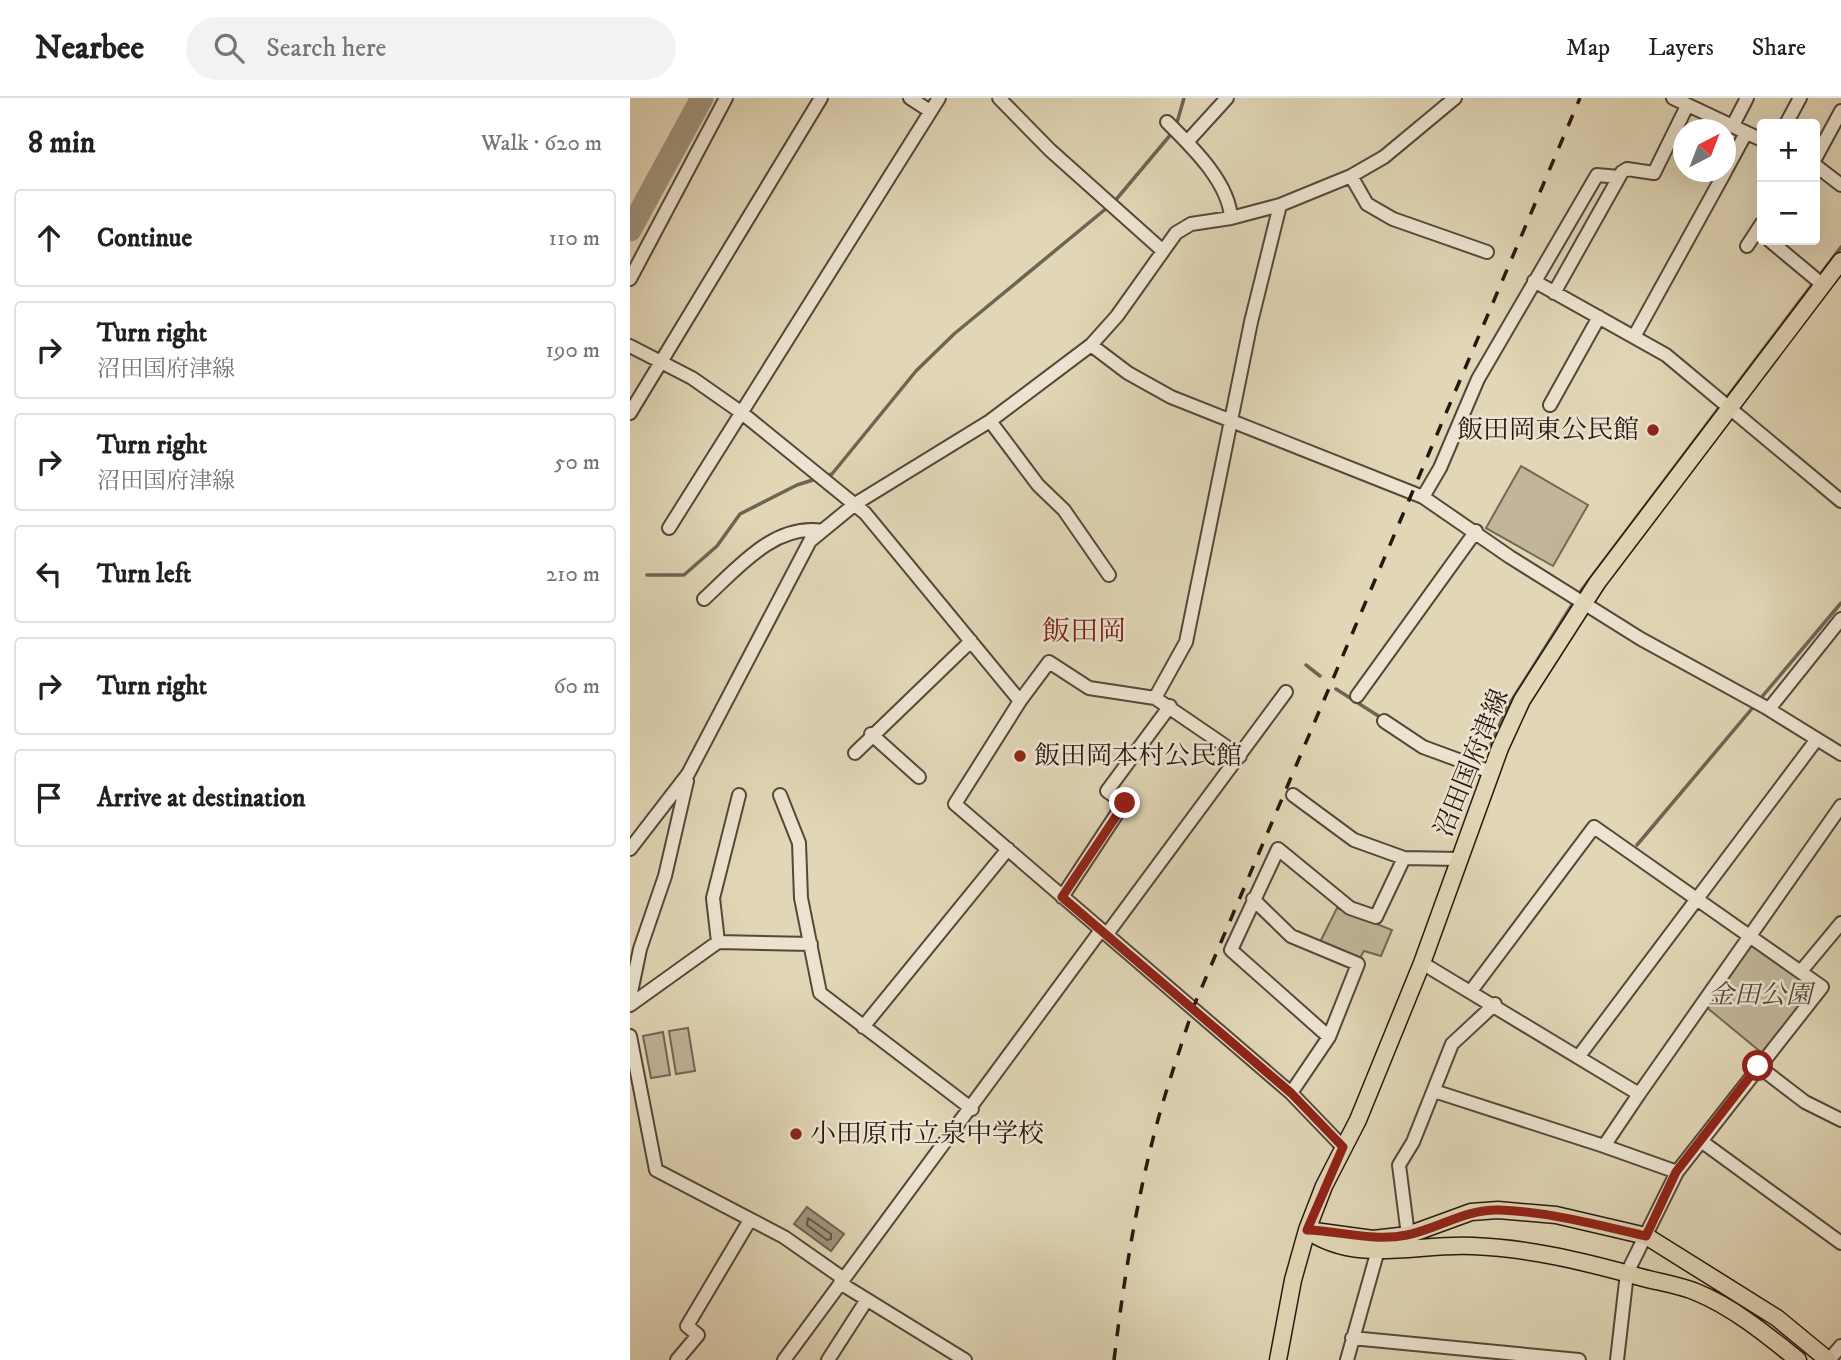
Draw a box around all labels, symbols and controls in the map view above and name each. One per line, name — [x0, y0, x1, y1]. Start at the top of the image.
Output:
search box — [186, 17, 676, 80]
text: Nearbee — [35, 28, 144, 69]
icon: search — [210, 29, 248, 67]
text: Search here — [266, 32, 386, 65]
text: Map — [1566, 33, 1610, 63]
text: Layers — [1648, 33, 1714, 63]
text: Share — [1752, 33, 1806, 63]
north arrow — [1673, 119, 1736, 182]
map controls — [1757, 119, 1820, 245]
button: + — [1757, 119, 1820, 182]
text: 8 min — [28, 125, 95, 162]
text: Walk · 620 m — [481, 129, 602, 158]
button: − — [1757, 182, 1820, 245]
icon: ahead — [30, 219, 68, 257]
text: Continue — [97, 222, 192, 255]
text: 110 m — [549, 224, 600, 253]
text: Turn right — [97, 317, 207, 350]
icon: right — [30, 331, 68, 369]
text: 190 m — [546, 336, 600, 365]
text: 沼田国府津線 — [97, 355, 235, 384]
place label: 飯田岡東公民館 — [1457, 414, 1639, 447]
marker: 飯田岡東公民館 — [1645, 422, 1661, 438]
text: Turn right — [97, 429, 207, 462]
icon: right — [30, 443, 68, 481]
text: 50 m — [554, 448, 600, 477]
text: 沼田国府津線 — [97, 467, 235, 496]
icon: left — [30, 555, 68, 593]
text: Turn left — [97, 558, 191, 591]
text: 210 m — [546, 560, 600, 589]
district label: 飯田岡 — [1042, 614, 1126, 649]
icon: right — [30, 667, 68, 705]
text: Turn right — [97, 670, 207, 703]
text: 60 m — [553, 672, 600, 701]
street label: 沼田国府津線 — [1427, 684, 1517, 842]
place label: 飯田岡本村公民館 — [1034, 740, 1242, 773]
marker: 飯田岡本村公民館 — [1012, 748, 1028, 764]
icon: arrive — [30, 779, 68, 817]
text: Arrive at destination — [97, 782, 306, 815]
route end — [1109, 787, 1140, 818]
park label: 金田公園 — [1708, 979, 1816, 1012]
route start — [1742, 1050, 1773, 1081]
place label: 小田原市立泉中学校 — [810, 1118, 1044, 1151]
marker: 小田原市立泉中学校 — [788, 1126, 804, 1142]

